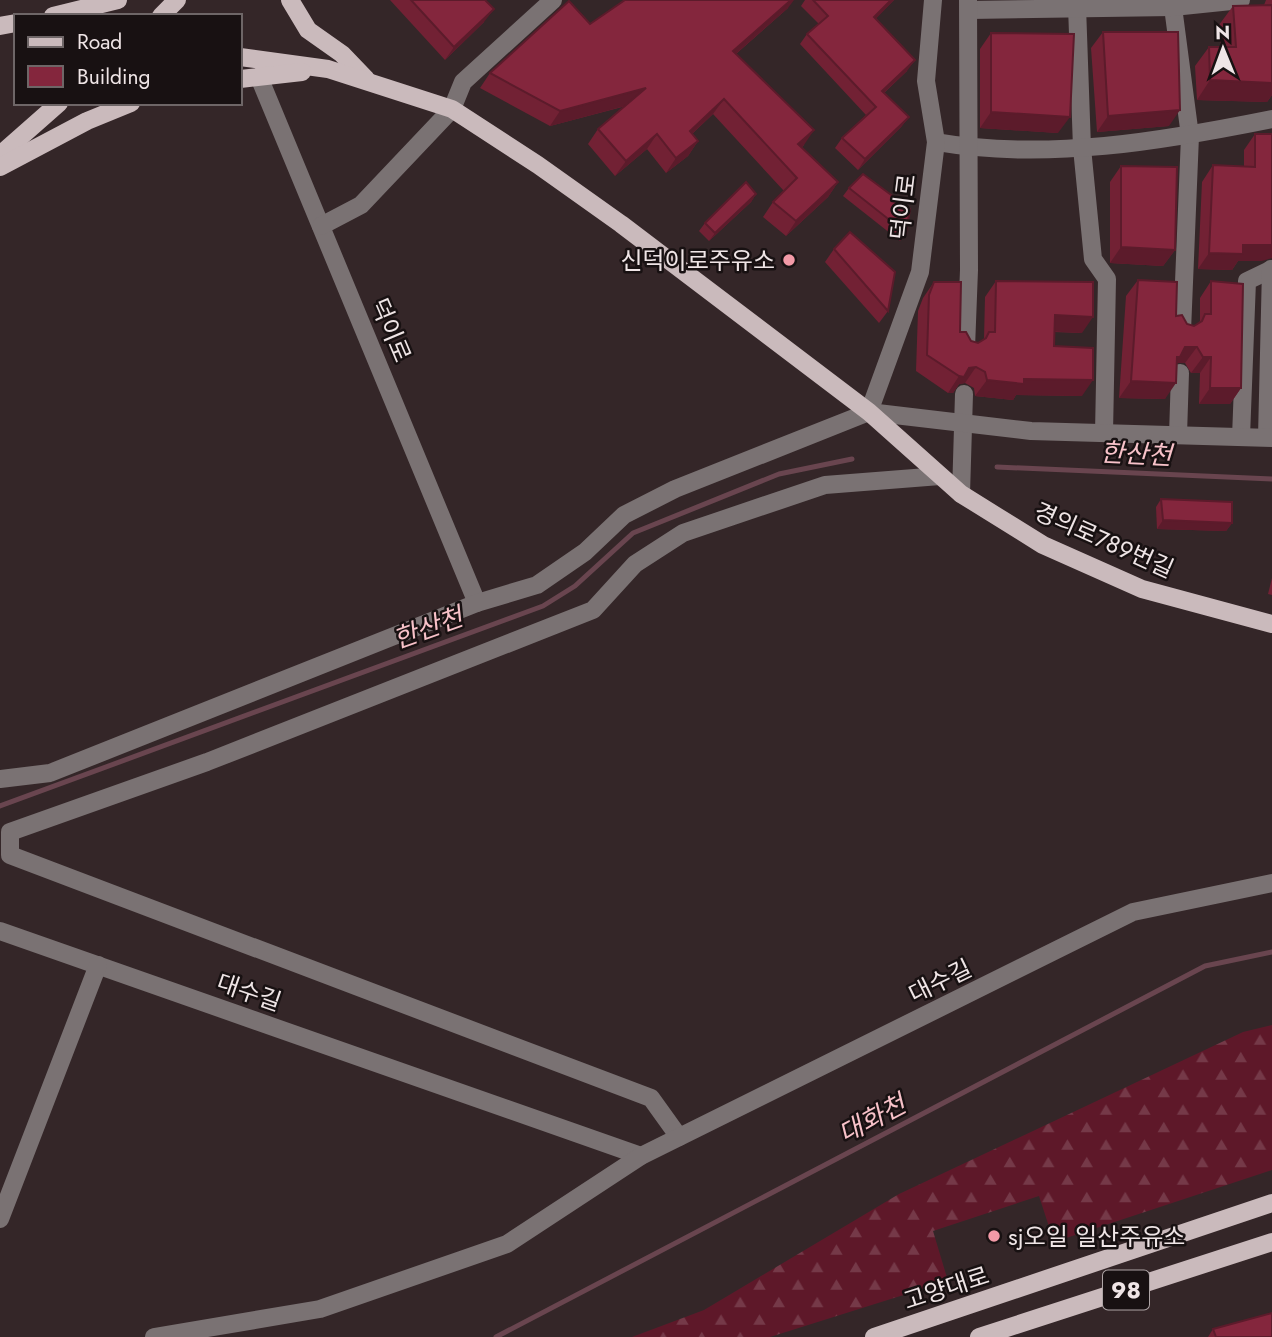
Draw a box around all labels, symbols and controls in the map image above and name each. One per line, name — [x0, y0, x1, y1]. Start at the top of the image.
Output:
legend — [14, 14, 242, 105]
north arrow — [1188, 14, 1258, 84]
text: N — [1215, 19, 1230, 46]
text: Road — [77, 27, 122, 57]
text: Building — [77, 62, 150, 92]
street label: 덕이로 — [882, 172, 924, 242]
place label: 신덕이로주유소 — [620, 243, 775, 278]
marker: 신덕이로주유소 — [781, 252, 797, 268]
street label: 덕이로 — [362, 293, 420, 367]
water label: 한산천 — [1099, 433, 1176, 475]
street label: 경의로789번길 — [1028, 494, 1180, 586]
water label: 한산천 — [388, 597, 471, 658]
street label: 대수길 — [903, 951, 977, 1011]
street label: 대수길 — [212, 965, 286, 1019]
water label: 대화천 — [831, 1084, 915, 1153]
place label: sj오일 일산주유소 — [1008, 1219, 1185, 1254]
marker: sj오일 일산주유소 — [986, 1228, 1002, 1244]
street label: 고양대로 — [899, 1258, 993, 1318]
road number: 98 — [1103, 1270, 1149, 1310]

